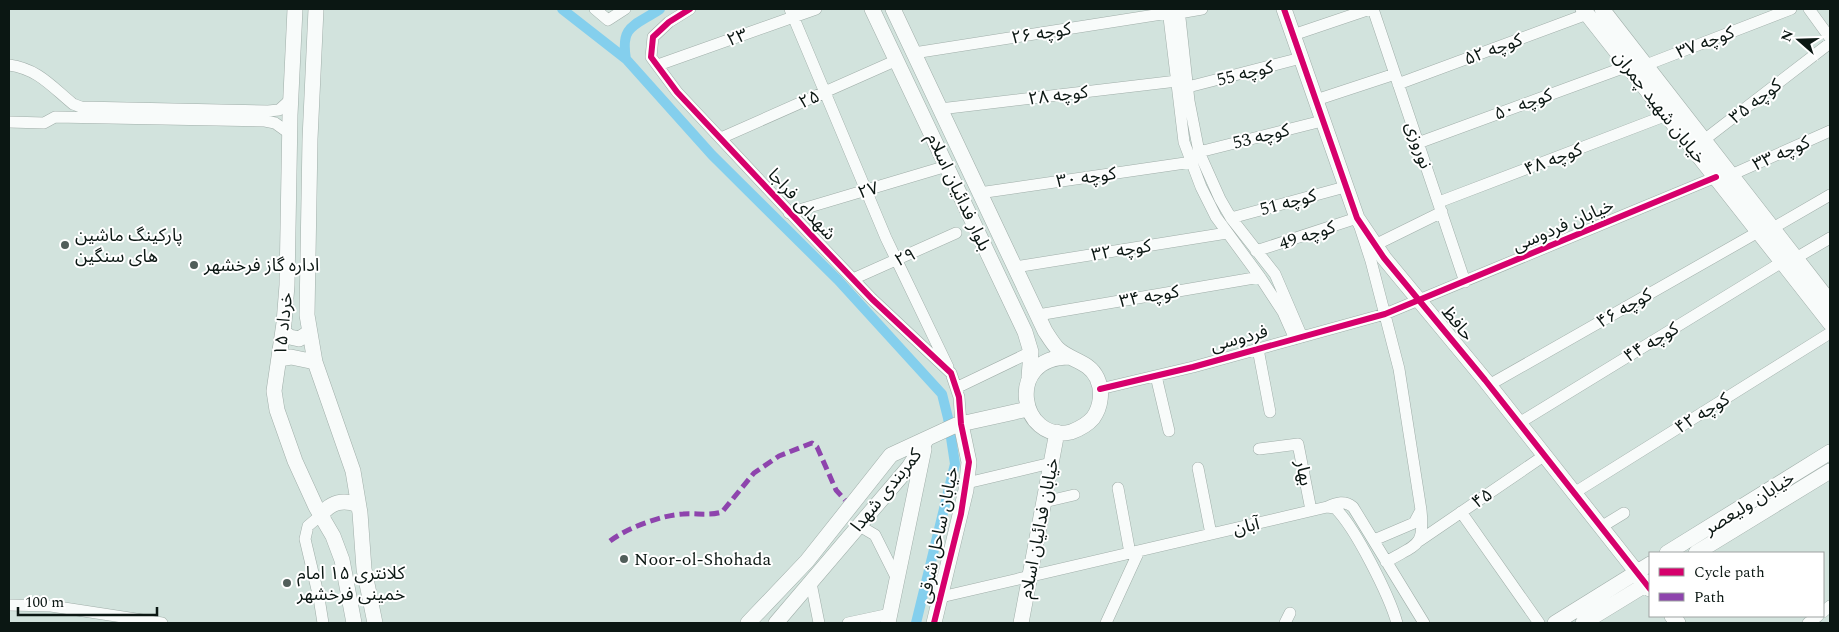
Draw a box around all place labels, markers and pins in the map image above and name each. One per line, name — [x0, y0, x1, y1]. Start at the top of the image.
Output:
place label: پارکینگ ماشین های سنگین — [75, 222, 183, 270]
marker: پارکینگ ماشین های سنگین — [59, 239, 71, 251]
place label: اداره گاز فرخشهر — [203, 252, 319, 279]
marker: اداره گاز فرخشهر — [188, 259, 200, 271]
place label: Noor-ol-Shohada — [634, 546, 772, 573]
marker: Noor-ol-Shohada — [618, 553, 630, 565]
place label: کلانتری ۱۵ امام خمینی فرخشهر — [296, 560, 405, 608]
marker: کلانتری ۱۵ امام خمینی فرخشهر — [281, 577, 293, 589]

